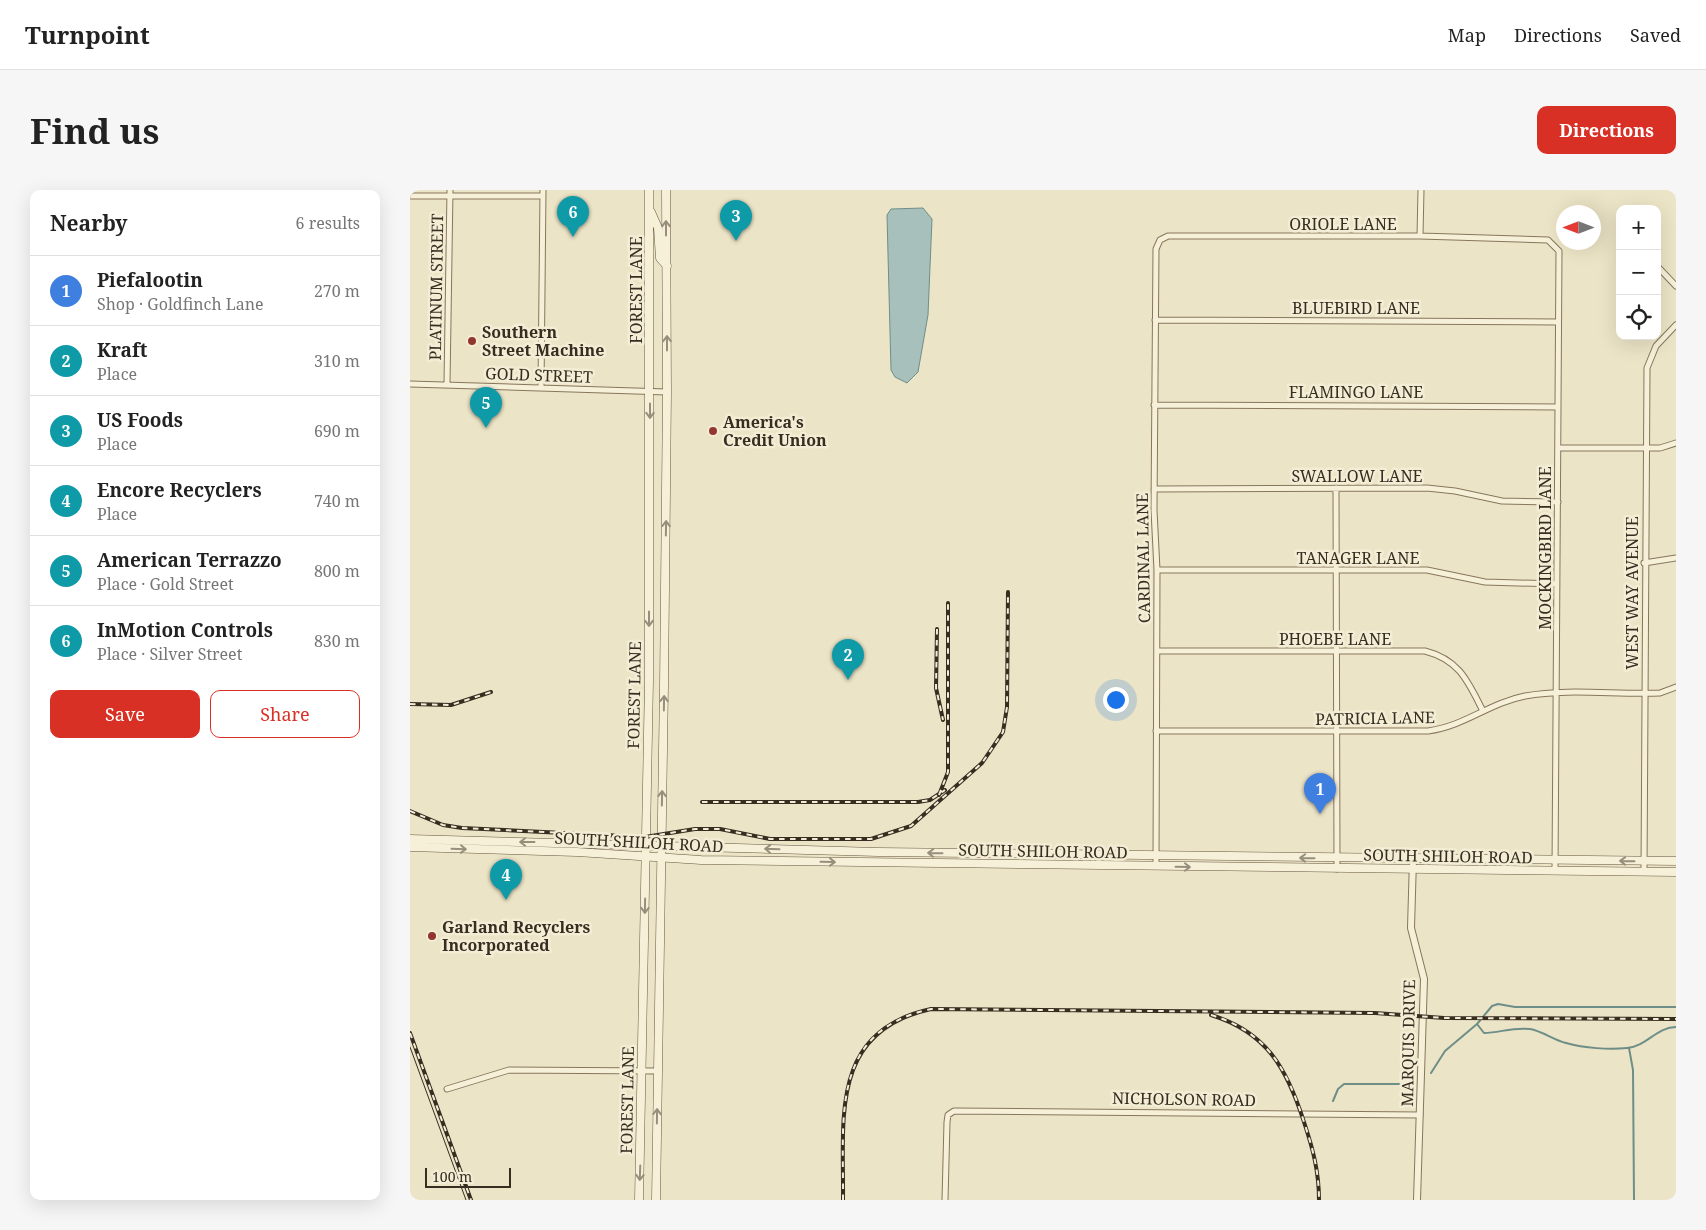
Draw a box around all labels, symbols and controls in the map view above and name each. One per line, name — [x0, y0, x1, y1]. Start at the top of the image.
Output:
text: Turnpoint — [25, 18, 150, 51]
text: Map — [1448, 23, 1486, 47]
text: Directions — [1514, 23, 1602, 47]
text: Saved — [1630, 23, 1681, 47]
button: Directions — [1537, 106, 1676, 154]
text: Find us — [30, 107, 159, 154]
pin: 6 — [557, 196, 589, 237]
pin: 3 — [720, 200, 752, 241]
north arrow — [1556, 205, 1601, 250]
map controls — [1616, 205, 1661, 340]
button: + — [1616, 205, 1661, 250]
text: Nearby — [50, 209, 128, 237]
text: 6 results — [296, 212, 360, 234]
street label: PLATINUM STREET — [424, 213, 448, 361]
street label: ORIOLE LANE — [1289, 213, 1397, 235]
one-way arrow — [661, 220, 671, 236]
street label: FOREST LANE — [625, 236, 647, 344]
button: − — [1616, 250, 1661, 295]
text: Piefalootin — [97, 267, 203, 293]
text: 1 — [61, 280, 71, 302]
text: 270 m — [314, 280, 360, 302]
text: Shop · Goldfinch Lane — [97, 293, 264, 315]
button: locate — [1616, 295, 1661, 340]
street label: BLUEBIRD LANE — [1292, 297, 1420, 319]
place label: Southern Street Machine — [482, 321, 604, 361]
marker: Southern Street Machine — [466, 335, 478, 347]
one-way arrow — [662, 335, 672, 352]
text: Kraft — [97, 337, 147, 363]
text: 2 — [61, 350, 71, 372]
text: 310 m — [314, 350, 360, 372]
street label: GOLD STREET — [485, 362, 593, 388]
text: Place — [97, 363, 137, 385]
street label: FLAMINGO LANE — [1289, 381, 1423, 403]
pin: 5 — [470, 387, 502, 428]
one-way arrow — [646, 403, 655, 419]
text: US Foods — [97, 407, 183, 433]
place label: America's Credit Union — [723, 411, 827, 451]
text: 3 — [61, 420, 71, 442]
text: 690 m — [314, 420, 360, 442]
marker: America's Credit Union — [707, 425, 719, 437]
text: Place — [97, 433, 137, 455]
street label: SWALLOW LANE — [1291, 465, 1423, 487]
street label: MOCKINGBIRD LANE — [1534, 466, 1556, 630]
text: Encore Recyclers — [97, 477, 262, 503]
text: 4 — [61, 490, 71, 512]
text: 740 m — [314, 490, 360, 512]
street label: CARDINAL LANE — [1131, 493, 1155, 623]
text: Place — [97, 503, 137, 525]
street label: WEST WAY AVENUE — [1621, 516, 1643, 670]
one-way arrow — [661, 520, 670, 536]
text: American Terrazzo — [97, 547, 282, 573]
street label: TANAGER LANE — [1297, 547, 1419, 569]
text: 5 — [61, 560, 71, 582]
text: 800 m — [314, 560, 360, 582]
text: Place · Gold Street — [97, 573, 234, 595]
one-way arrow — [644, 610, 654, 626]
text: InMotion Controls — [97, 617, 273, 643]
street label: PHOEBE LANE — [1279, 628, 1391, 650]
text: 6 — [61, 630, 71, 652]
text: 830 m — [314, 630, 360, 652]
pin: 2 — [832, 639, 864, 680]
street label: FOREST LANE — [622, 641, 646, 749]
text: Place · Silver Street — [97, 643, 242, 665]
your location — [1103, 687, 1129, 713]
button: Save — [50, 690, 200, 738]
button: Share — [210, 690, 360, 738]
one-way arrow — [659, 695, 669, 712]
street label: PATRICIA LANE — [1315, 706, 1435, 730]
pin: 1 — [1304, 773, 1336, 814]
one-way arrow — [657, 790, 667, 806]
street label: SOUTH SHILOH ROAD — [554, 827, 724, 857]
one-way arrow — [519, 837, 535, 847]
street label: SOUTH SHILOH ROAD — [958, 839, 1128, 863]
one-way arrow — [450, 844, 466, 854]
street label: SOUTH SHILOH ROAD — [1363, 844, 1533, 868]
one-way arrow — [765, 845, 781, 854]
one-way arrow — [927, 848, 944, 858]
one-way arrow — [1300, 853, 1316, 863]
one-way arrow — [1620, 856, 1636, 866]
one-way arrow — [820, 857, 836, 867]
pin: 4 — [490, 859, 522, 900]
one-way arrow — [1175, 862, 1191, 871]
one-way arrow — [640, 898, 650, 914]
place label: Garland Recyclers Incorporated — [442, 916, 591, 956]
marker: Garland Recyclers Incorporated — [426, 930, 438, 942]
street label: MARQUIS DRIVE — [1396, 979, 1420, 1107]
street label: FOREST LANE — [615, 1046, 639, 1154]
street label: NICHOLSON ROAD — [1112, 1087, 1256, 1111]
one-way arrow — [652, 1109, 661, 1125]
scale bar — [425, 1165, 511, 1188]
one-way arrow — [635, 1165, 644, 1181]
text: 100 m — [432, 1167, 472, 1186]

